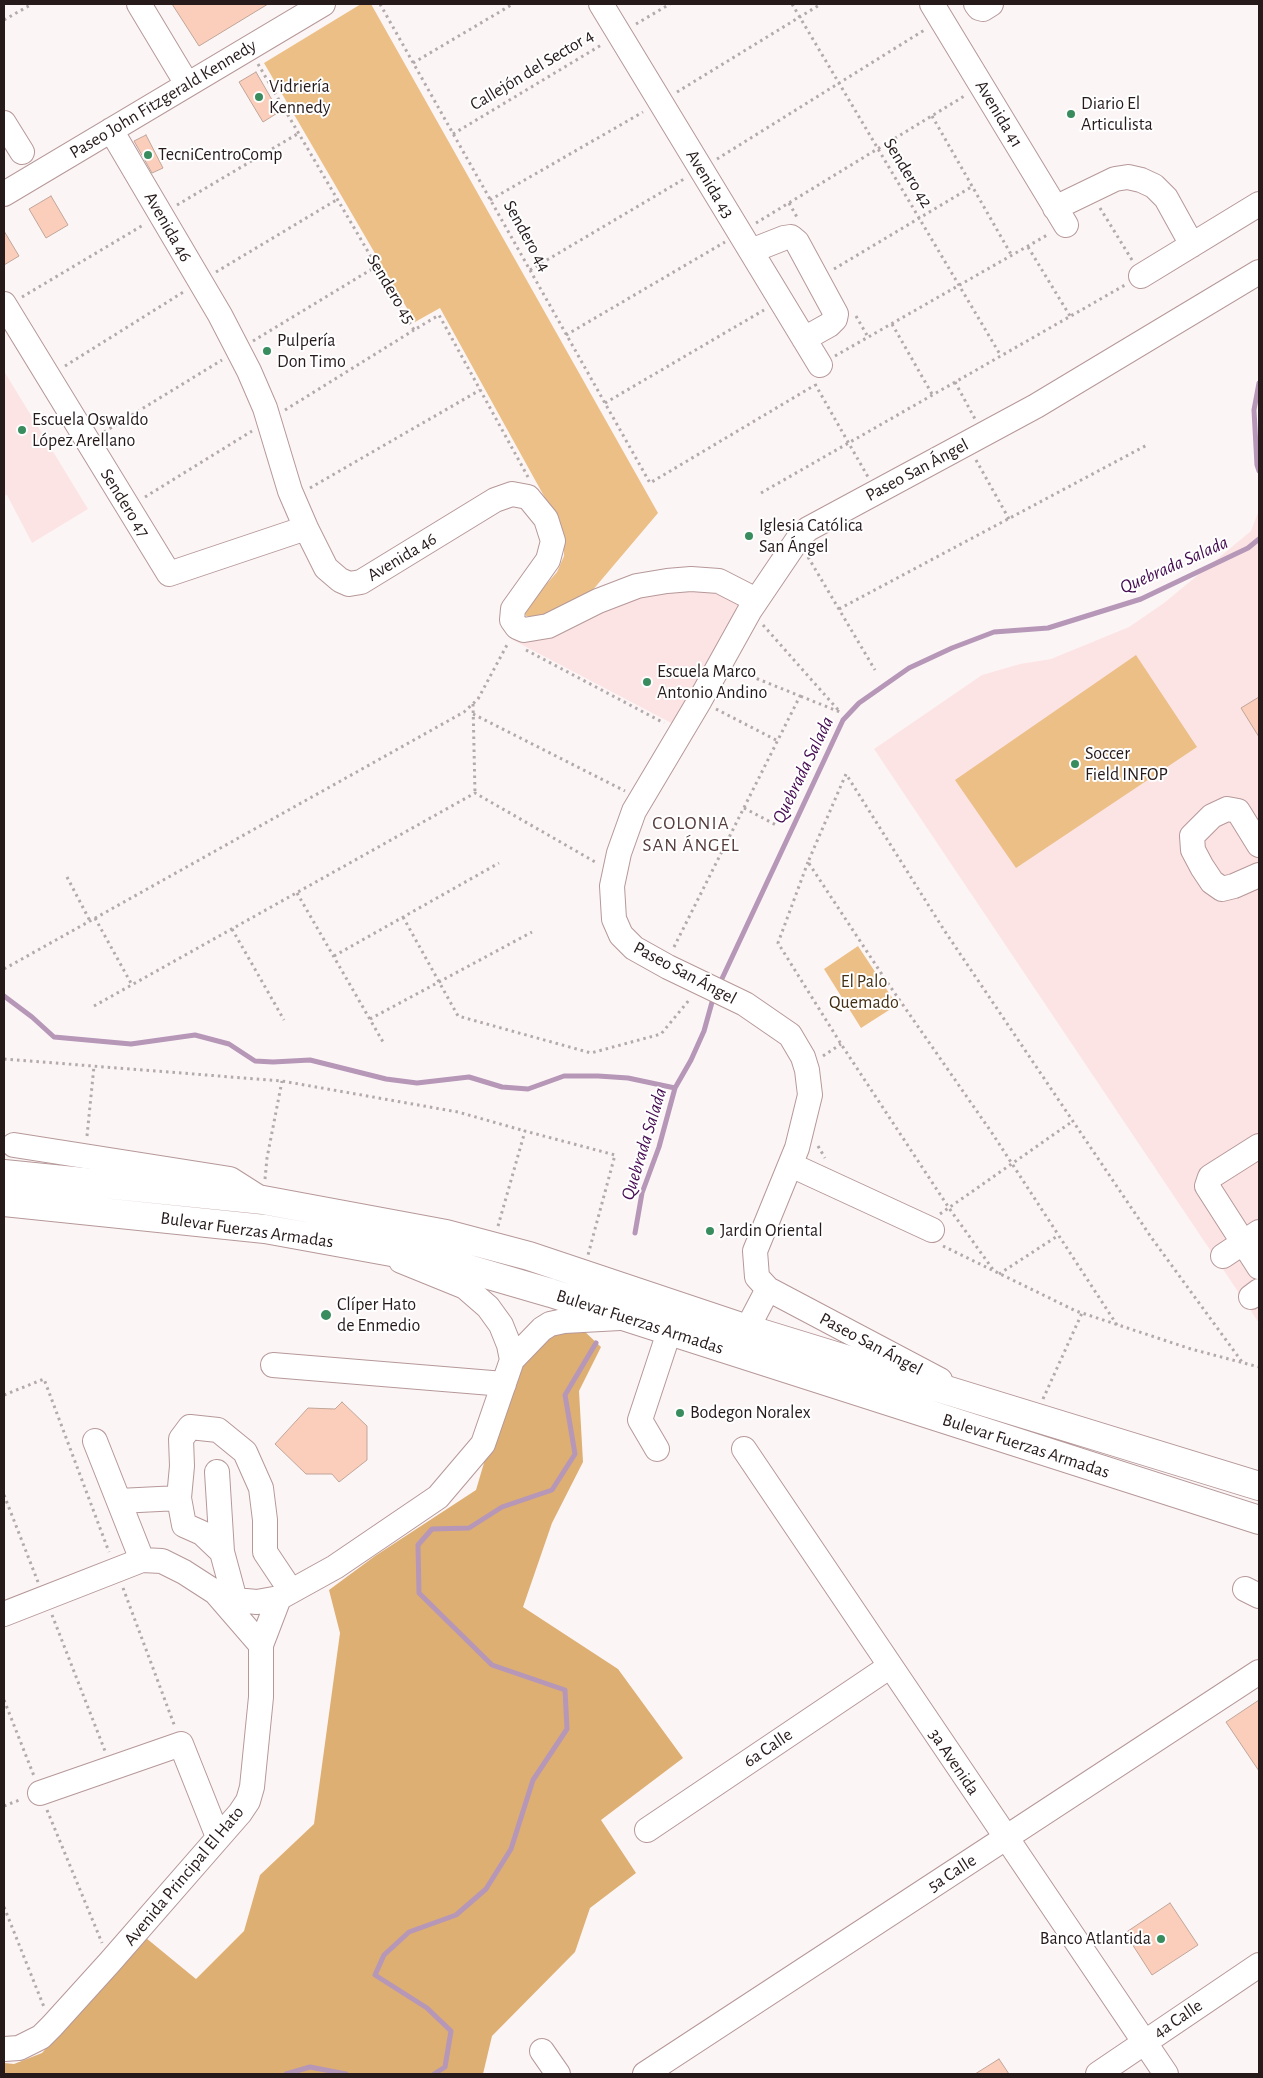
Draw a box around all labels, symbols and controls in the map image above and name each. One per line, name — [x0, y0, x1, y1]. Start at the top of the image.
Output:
street label: Callejón del Sector 4 — [466, 25, 598, 115]
street label: Paseo John Fitzgerald Kennedy — [66, 35, 260, 163]
place label: Vidriería Kennedy — [269, 76, 330, 118]
street label: Avenida 41 — [970, 76, 1028, 152]
marker: Vidriería Kennedy — [253, 91, 265, 103]
place label: Diario El Articulista — [1081, 93, 1153, 136]
marker: Diario El Articulista — [1065, 108, 1077, 120]
street label: Sendero 42 — [879, 134, 937, 212]
place label: TecniCentroComp — [158, 144, 283, 166]
street label: Avenida 43 — [681, 146, 739, 222]
marker: TecniCentroComp — [142, 149, 154, 161]
street label: Avenida 46 — [139, 188, 197, 266]
street label: Sendero 44 — [499, 197, 555, 275]
street label: Sendero 45 — [362, 250, 420, 328]
place label: Pulpería Don Timo — [277, 330, 346, 372]
marker: Pulpería Don Timo — [261, 345, 273, 357]
place label: Escuela Oswaldo López Arellano — [32, 409, 148, 452]
marker: Escuela Oswaldo López Arellano — [16, 424, 28, 436]
street label: Paseo San Ángel — [862, 434, 972, 506]
street label: Sendero 47 — [95, 465, 155, 541]
place label: Iglesia Católica San Ángel — [759, 515, 863, 558]
street label: Avenida 46 — [363, 528, 441, 586]
marker: Iglesia Católica San Ángel — [743, 530, 755, 542]
water label: Quebrada Salada — [1116, 531, 1232, 599]
place label: Escuela Marco Antonio Andino — [657, 661, 767, 704]
marker: Escuela Marco Antonio Andino — [641, 676, 653, 688]
water label: Quebrada Salada — [767, 713, 839, 827]
place label: Soccer Field INFOP — [1085, 743, 1168, 786]
marker: Soccer Field INFOP — [1069, 758, 1081, 770]
district label: COLONIA SAN ÁNGEL — [641, 812, 741, 856]
street label: Paseo San Ángel — [630, 937, 740, 1009]
park label: El Palo Quemado — [829, 971, 899, 1014]
water label: Quebrada Salada — [616, 1085, 672, 1203]
street label: Bulevar Fuerzas Armadas — [159, 1207, 335, 1253]
place label: Jardin Oriental — [720, 1220, 823, 1242]
marker: Jardin Oriental — [704, 1225, 716, 1237]
street label: Bulevar Fuerzas Armadas — [554, 1285, 726, 1359]
place label: Clíper Hato de Enmedio — [337, 1294, 420, 1336]
marker: Clíper Hato de Enmedio — [319, 1308, 333, 1322]
street label: Paseo San Ángel — [816, 1308, 926, 1380]
place label: Bodegon Noralex — [690, 1402, 811, 1424]
marker: Bodegon Noralex — [674, 1407, 686, 1419]
street label: Bulevar Fuerzas Armadas — [940, 1409, 1112, 1483]
street label: 6a Calle — [739, 1724, 797, 1772]
street label: 3a Avenida — [924, 1725, 984, 1799]
street label: Avenida Principal El Hato — [119, 1802, 249, 1950]
street label: 5a Calle — [924, 1849, 980, 1897]
place label: Banco Atlantida — [1040, 1928, 1151, 1950]
marker: Banco Atlantida — [1155, 1933, 1167, 1945]
street label: 4a Calle — [1149, 1995, 1207, 2043]

